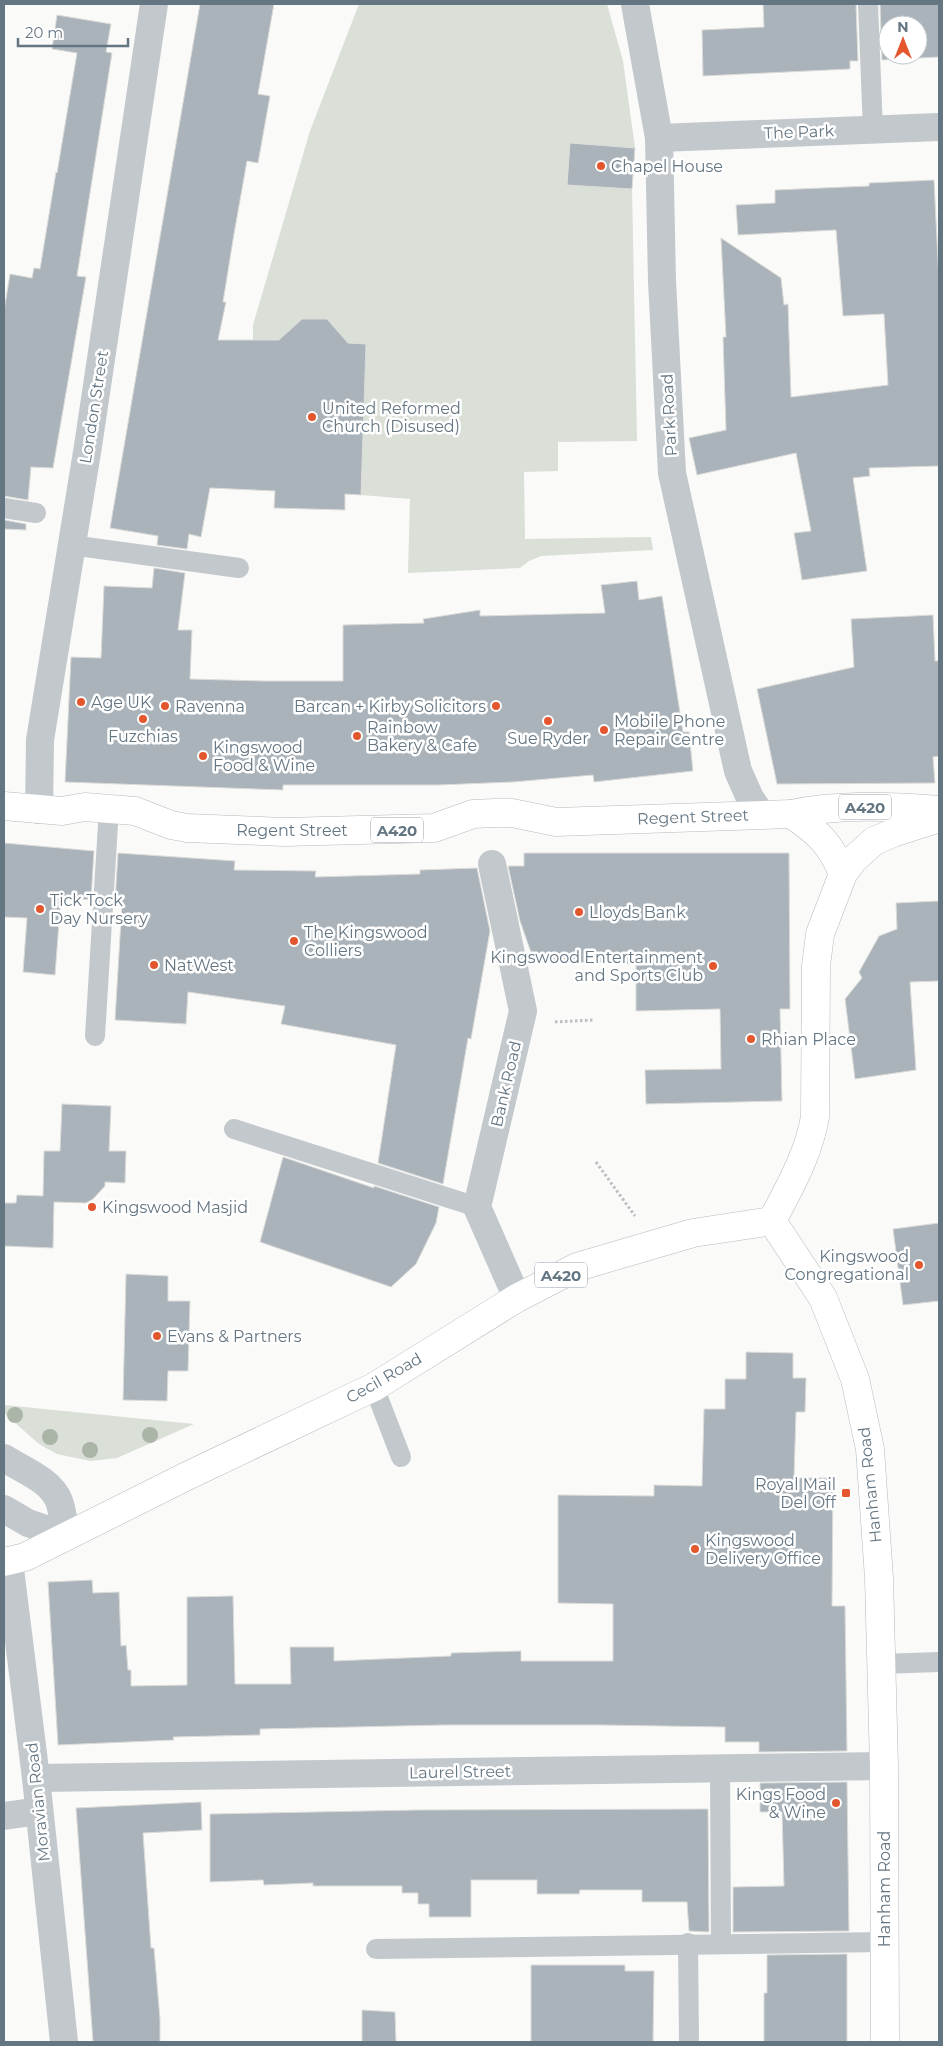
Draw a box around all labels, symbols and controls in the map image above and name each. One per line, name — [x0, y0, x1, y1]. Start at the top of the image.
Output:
scale bar — [18, 15, 128, 47]
north arrow — [878, 15, 928, 65]
text: N — [897, 18, 909, 36]
text: 20 m — [25, 23, 63, 42]
street label: The Park — [763, 121, 835, 143]
place label: Chapel House — [611, 157, 723, 176]
marker: Chapel House — [595, 160, 607, 172]
street label: London Street — [76, 349, 112, 465]
street label: Park Road — [657, 373, 681, 457]
place label: United Reformed Church (Disused) — [322, 399, 461, 436]
marker: United Reformed Church (Disused) — [306, 411, 318, 423]
place label: Age UK — [91, 693, 152, 712]
marker: Age UK — [75, 696, 87, 708]
place label: Ravenna — [175, 697, 245, 716]
place label: Barcan + Kirby Solicitors — [294, 697, 486, 716]
marker: Ravenna — [159, 700, 171, 712]
marker: Barcan + Kirby Solicitors — [490, 700, 502, 712]
place label: Mobile Phone Repair Centre — [614, 712, 725, 749]
marker: Fuzchias — [137, 713, 149, 725]
marker: Sue Ryder — [542, 715, 554, 727]
place label: Rainbow Bakery & Cafe — [367, 718, 477, 755]
marker: Mobile Phone Repair Centre — [598, 724, 610, 736]
place label: Fuzchias — [108, 727, 178, 746]
place label: Sue Ryder — [507, 729, 589, 748]
marker: Rainbow Bakery & Cafe — [351, 730, 363, 742]
place label: Kingswood Food & Wine — [213, 738, 315, 775]
marker: Kingswood Food & Wine — [197, 750, 209, 762]
road number: A420 — [839, 794, 891, 820]
street label: Regent Street — [637, 806, 750, 828]
road number: A420 — [371, 818, 423, 842]
street label: Regent Street — [236, 821, 348, 840]
place label: Tick Tock Day Nursery — [50, 891, 148, 928]
marker: Tick Tock Day Nursery — [34, 903, 46, 915]
place label: Lloyds Bank — [589, 903, 686, 922]
marker: Lloyds Bank — [573, 906, 585, 918]
place label: The Kingswood Colliers — [304, 923, 428, 960]
marker: The Kingswood Colliers — [288, 935, 300, 947]
place label: Kingswood Entertainment and Sports Club — [490, 948, 703, 985]
place label: NatWest — [164, 956, 234, 975]
marker: NatWest — [148, 959, 160, 971]
marker: Kingswood Entertainment and Sports Club — [707, 960, 719, 972]
place label: Rhian Place — [761, 1030, 856, 1049]
marker: Rhian Place — [745, 1033, 757, 1045]
street label: Bank Road — [487, 1039, 525, 1129]
place label: Kingswood Masjid — [102, 1198, 248, 1217]
marker: Kingswood Masjid — [86, 1201, 98, 1213]
place label: Kingswood Congregational — [785, 1247, 909, 1284]
marker: Kingswood Congregational — [913, 1259, 925, 1271]
road number: A420 — [535, 1262, 587, 1288]
place label: Evans & Partners — [167, 1327, 302, 1346]
marker: Evans & Partners — [151, 1330, 163, 1342]
street label: Cecil Road — [343, 1349, 425, 1407]
street label: Hanham Road — [854, 1426, 886, 1544]
place label: Royal Mail Del Off — [755, 1475, 837, 1512]
marker: Royal Mail Del Off — [840, 1487, 852, 1499]
place label: Kingswood Delivery Office — [705, 1531, 821, 1568]
marker: Kingswood Delivery Office — [689, 1543, 701, 1555]
street label: Moravian Road — [22, 1742, 54, 1862]
street label: Laurel Street — [409, 1762, 512, 1782]
place label: Kings Food & Wine — [736, 1785, 826, 1822]
marker: Kings Food & Wine — [830, 1797, 842, 1809]
street label: Hanham Road — [875, 1831, 894, 1947]

